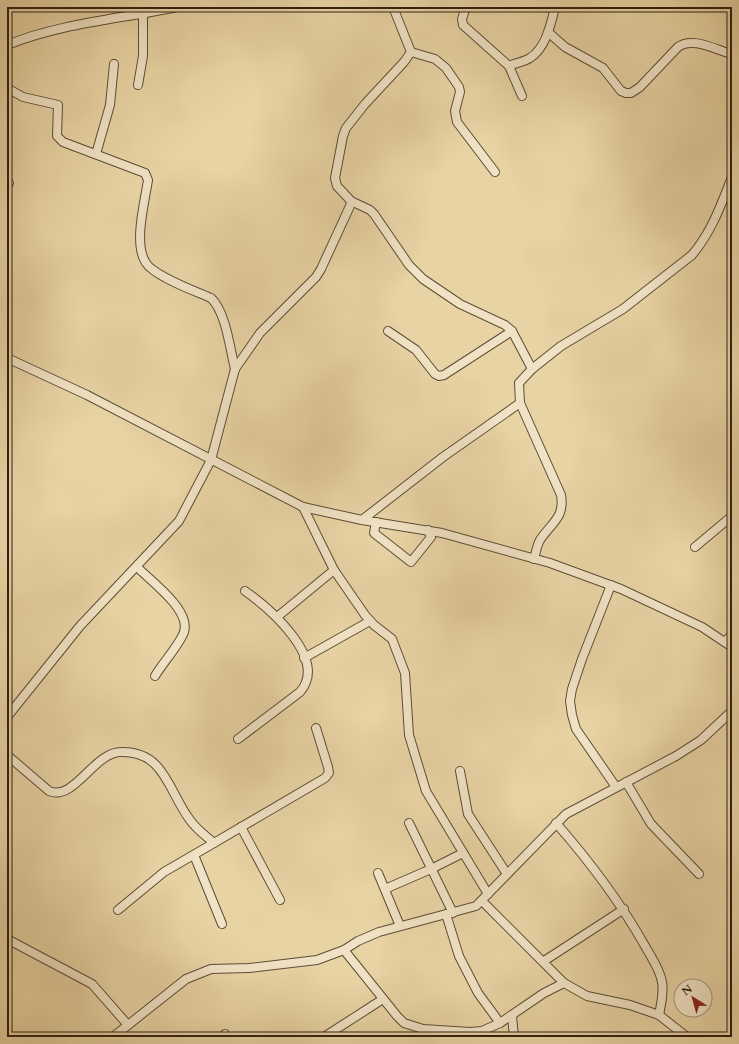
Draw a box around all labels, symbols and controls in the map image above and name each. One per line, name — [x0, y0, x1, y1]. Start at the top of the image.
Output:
north arrow — [673, 978, 713, 1018]
text: N — [679, 981, 696, 999]

